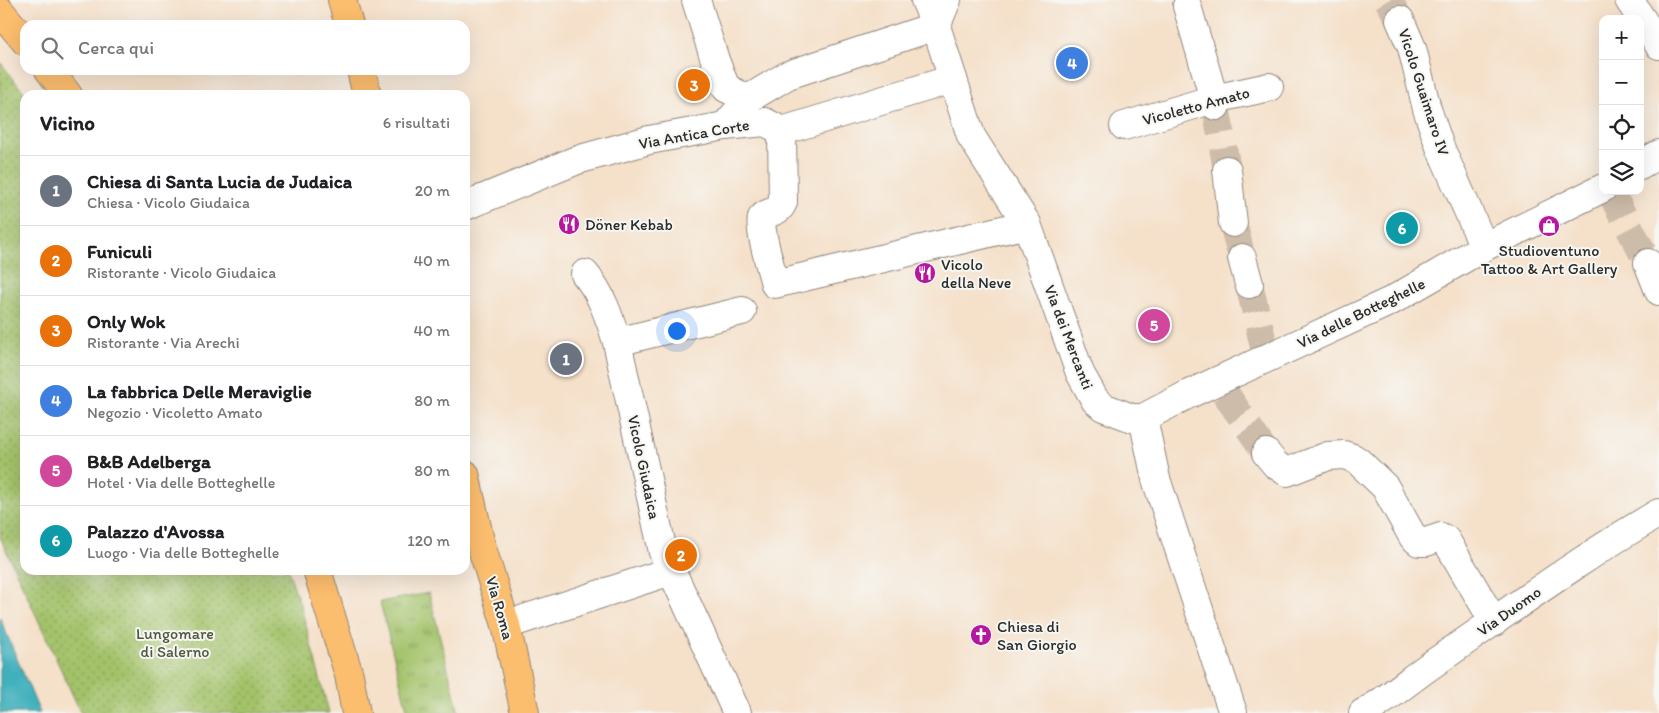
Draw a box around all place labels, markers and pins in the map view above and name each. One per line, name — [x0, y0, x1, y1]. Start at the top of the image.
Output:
pin: 4 — [1056, 44, 1088, 82]
pin: 3 — [678, 66, 710, 104]
pin: 6 — [1386, 209, 1418, 247]
restaurant icon: Döner Kebab — [557, 212, 581, 236]
shop icon: Studioventuno Tattoo & Art Gallery — [1537, 214, 1561, 238]
place label: Döner Kebab — [585, 215, 673, 234]
place label: Studioventuno Tattoo & Art Gallery — [1481, 241, 1618, 278]
place label: Vicolo della Neve — [941, 255, 1011, 292]
restaurant icon: Vicolo della Neve — [913, 261, 937, 285]
pin: 5 — [1138, 306, 1170, 344]
pin: 1 — [550, 340, 582, 378]
pin: 2 — [665, 536, 697, 574]
place label: Chiesa di San Giorgio — [997, 617, 1077, 654]
church icon: Chiesa di San Giorgio — [969, 623, 993, 647]

